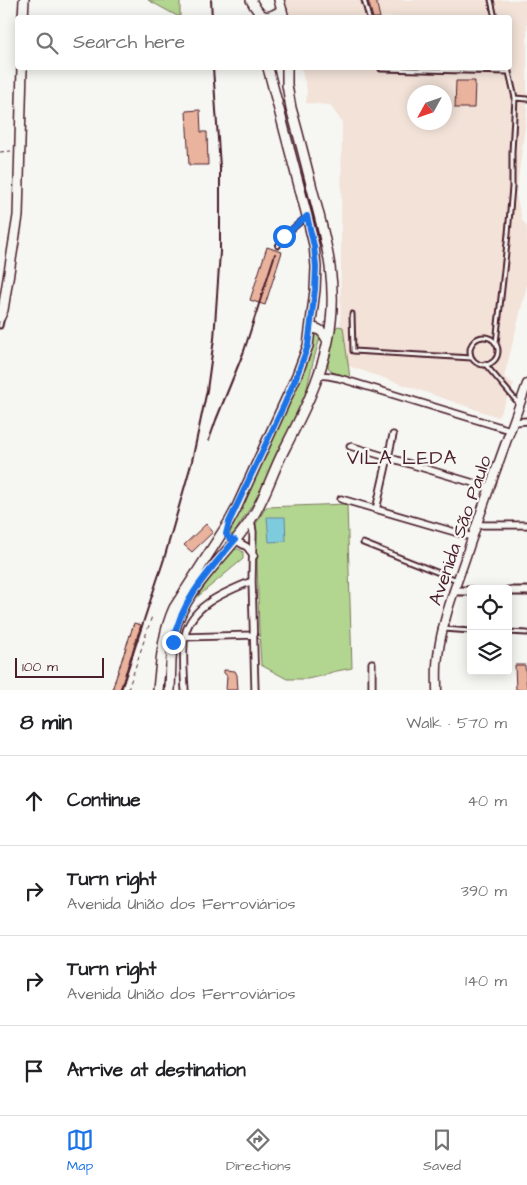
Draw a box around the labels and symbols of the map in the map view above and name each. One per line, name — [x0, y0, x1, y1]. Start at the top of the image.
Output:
north arrow — [407, 85, 452, 130]
route start — [273, 225, 296, 248]
district label: VILA LEDA — [347, 444, 457, 472]
street label: Avenida São Paulo — [422, 452, 499, 609]
route end — [162, 631, 185, 654]
scale bar — [15, 655, 104, 678]

